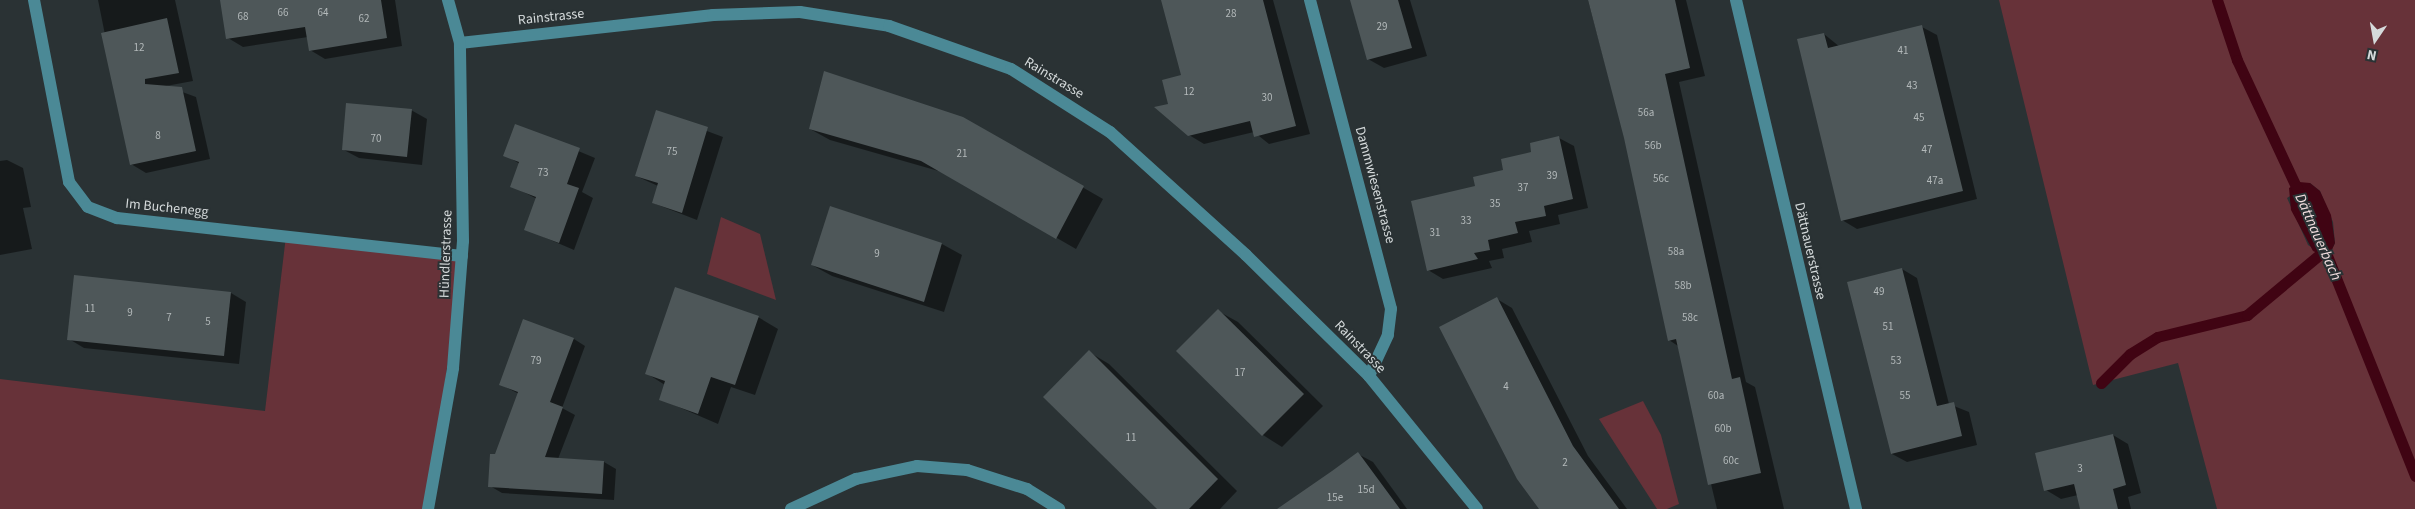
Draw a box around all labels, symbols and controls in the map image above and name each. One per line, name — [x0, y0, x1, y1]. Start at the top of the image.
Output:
street label: Rainstrasse — [517, 5, 585, 29]
house number: 66 — [278, 6, 288, 20]
house number: 64 — [318, 6, 328, 20]
house number: 28 — [1226, 7, 1236, 21]
house number: 68 — [238, 10, 248, 24]
house number: 62 — [359, 12, 369, 26]
north arrow — [2350, 15, 2400, 65]
house number: 29 — [1377, 20, 1387, 34]
house number: 12 — [134, 41, 144, 55]
house number: 41 — [1898, 44, 1908, 58]
text: N — [2365, 44, 2379, 65]
street label: Rainstrasse — [1021, 54, 1087, 102]
house number: 43 — [1907, 79, 1917, 93]
house number: 12 — [1184, 85, 1194, 99]
house number: 30 — [1262, 91, 1272, 105]
house number: 56a — [1638, 106, 1654, 120]
house number: 45 — [1914, 111, 1924, 125]
street label: Dammwiesenstrasse — [1351, 125, 1399, 245]
house number: 8 — [155, 129, 161, 143]
house number: 70 — [371, 132, 381, 146]
house number: 56b — [1644, 139, 1662, 153]
house number: 47 — [1922, 143, 1932, 157]
house number: 75 — [667, 145, 677, 159]
house number: 21 — [957, 147, 967, 161]
house number: 73 — [538, 166, 548, 180]
house number: 39 — [1547, 169, 1557, 183]
house number: 56c — [1653, 172, 1669, 186]
house number: 47a — [1927, 174, 1943, 188]
house number: 37 — [1518, 181, 1528, 195]
water label: Dättnauerbach — [2291, 191, 2345, 283]
street label: Im Buchenegg — [125, 195, 209, 221]
house number: 35 — [1490, 197, 1500, 211]
street label: Dättnauerstrasse — [1791, 201, 1829, 301]
street label: Hündlerstrasse — [436, 210, 456, 298]
house number: 33 — [1461, 214, 1471, 228]
house number: 31 — [1430, 226, 1440, 240]
house number: 58a — [1668, 245, 1684, 259]
house number: 9 — [874, 247, 880, 261]
house number: 58b — [1674, 279, 1692, 293]
house number: 49 — [1874, 285, 1884, 299]
house number: 11 — [85, 302, 95, 316]
house number: 9 — [127, 306, 133, 320]
house number: 7 — [166, 311, 172, 325]
house number: 58c — [1682, 311, 1698, 325]
house number: 5 — [205, 315, 211, 329]
street label: Rainstrasse — [1331, 317, 1389, 377]
house number: 51 — [1883, 320, 1893, 334]
house number: 79 — [531, 354, 541, 368]
house number: 53 — [1891, 354, 1901, 368]
house number: 17 — [1235, 366, 1245, 380]
house number: 4 — [1503, 380, 1509, 394]
house number: 60a — [1708, 389, 1724, 403]
house number: 55 — [1900, 389, 1910, 403]
house number: 60b — [1714, 422, 1732, 436]
house number: 11 — [1126, 431, 1136, 445]
house number: 60c — [1723, 454, 1739, 468]
house number: 2 — [1562, 456, 1568, 470]
house number: 3 — [2077, 462, 2083, 476]
house number: 15d — [1357, 483, 1375, 497]
house number: 15e — [1327, 491, 1343, 505]

